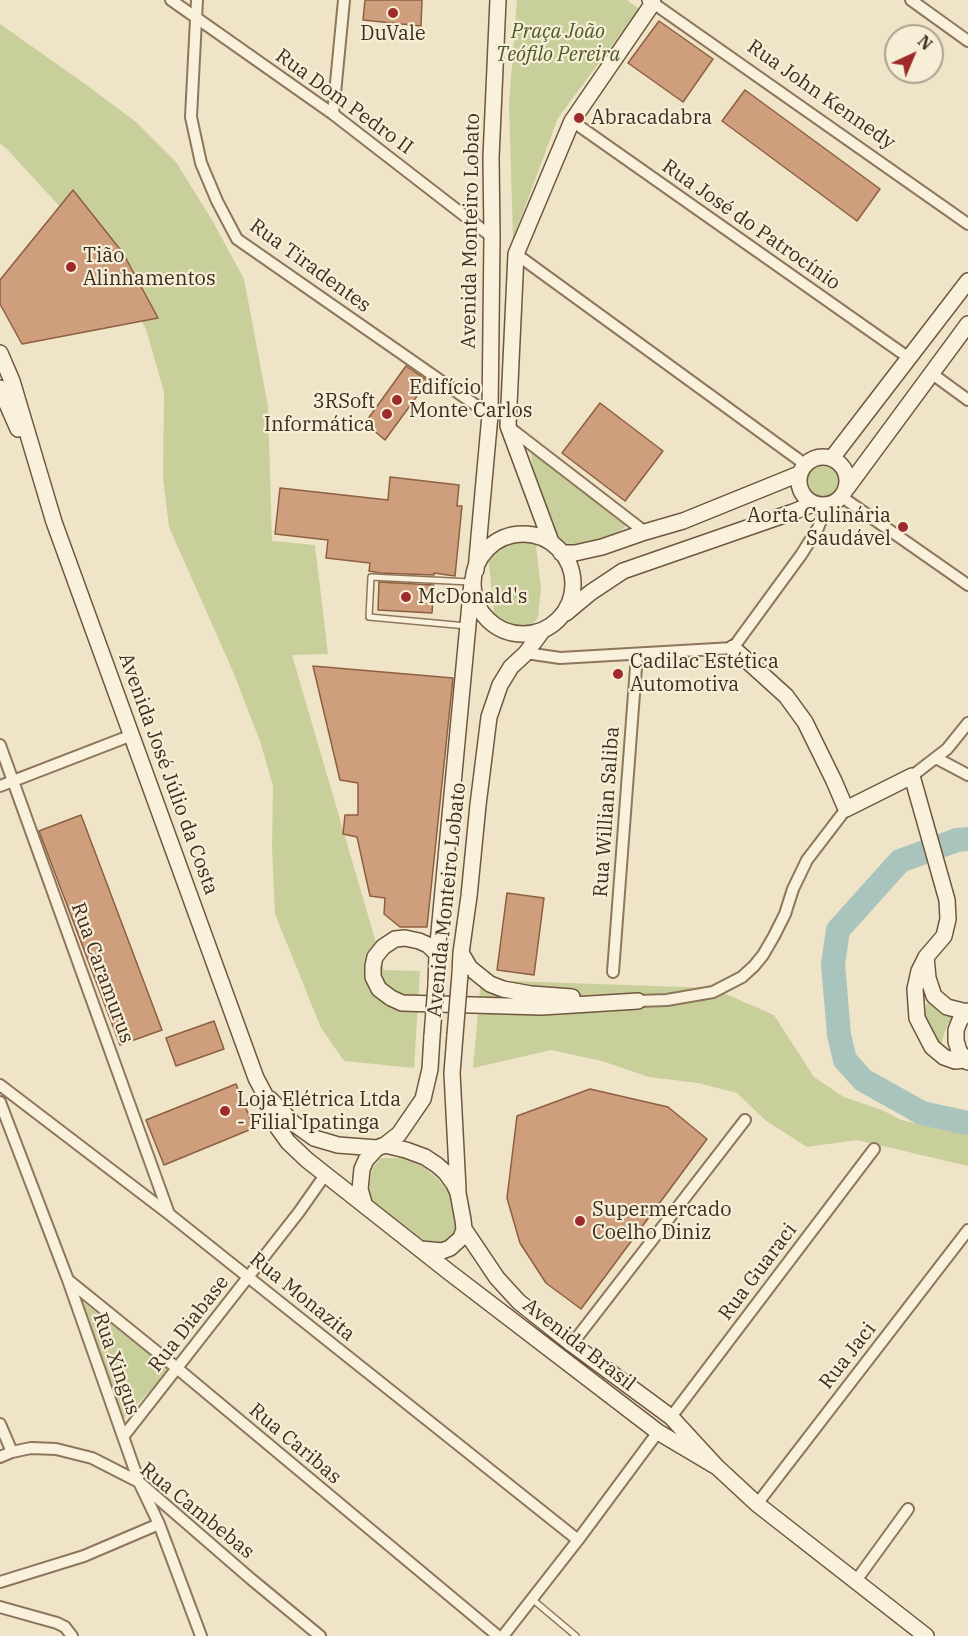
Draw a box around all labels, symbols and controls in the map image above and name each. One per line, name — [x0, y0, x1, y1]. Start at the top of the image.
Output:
marker: DuVale — [386, 6, 400, 20]
park label: Praça João Teófilo Pereira — [496, 20, 620, 67]
place label: DuVale — [360, 22, 426, 46]
north arrow — [884, 24, 944, 84]
text: N — [914, 31, 937, 54]
street label: Rua John Kennedy — [742, 35, 900, 155]
street label: Rua Dom Pedro II — [271, 44, 417, 160]
place label: Abracadabra — [591, 106, 712, 130]
marker: Abracadabra — [572, 111, 586, 125]
street label: Avenida Monteiro Lobato — [457, 113, 485, 349]
street label: Rua José do Patrocínio — [657, 154, 845, 296]
street label: Rua Tiradentes — [245, 214, 375, 318]
place label: Tião Alinhamentos — [83, 244, 216, 291]
marker: Tião Alinhamentos — [64, 260, 78, 274]
place label: Edifício Monte Carlos — [409, 376, 533, 423]
place label: 3RSoft Informática — [264, 390, 375, 437]
marker: Edifício Monte Carlos — [390, 393, 404, 407]
marker: 3RSoft Informática — [380, 407, 394, 421]
place label: Aorta Culinária Saudável — [747, 504, 891, 551]
marker: Aorta Culinária Saudável — [896, 520, 910, 534]
place label: McDonald's — [418, 585, 528, 609]
marker: McDonald's — [399, 590, 413, 604]
street label: Avenida José Júlio da Costa — [113, 650, 223, 898]
place label: Cadilac Estética Automotiva — [630, 650, 779, 697]
marker: Cadilac Estética Automotiva — [611, 667, 625, 681]
street label: Rua Willian Saliba — [589, 726, 625, 898]
street label: Avenida Monteiro Lobato — [423, 781, 471, 1019]
street label: Rua Caramurus — [65, 900, 139, 1046]
place label: Loja Elétrica Ltda - Filial Ipatinga — [237, 1088, 401, 1135]
marker: Loja Elétrica Ltda - Filial Ipatinga — [218, 1104, 232, 1118]
place label: Supermercado Coelho Diniz — [592, 1198, 731, 1245]
marker: Supermercado Coelho Diniz — [573, 1214, 587, 1228]
street label: Rua Guaraci — [714, 1219, 802, 1325]
street label: Rua Monazita — [245, 1247, 359, 1347]
street label: Rua Diabase — [144, 1271, 234, 1377]
street label: Avenida Brasil — [518, 1294, 640, 1396]
street label: Rua Xingus — [87, 1310, 145, 1418]
street label: Rua Jaci — [815, 1318, 881, 1394]
street label: Rua Caribas — [244, 1398, 346, 1490]
street label: Rua Cambebas — [135, 1458, 259, 1564]

